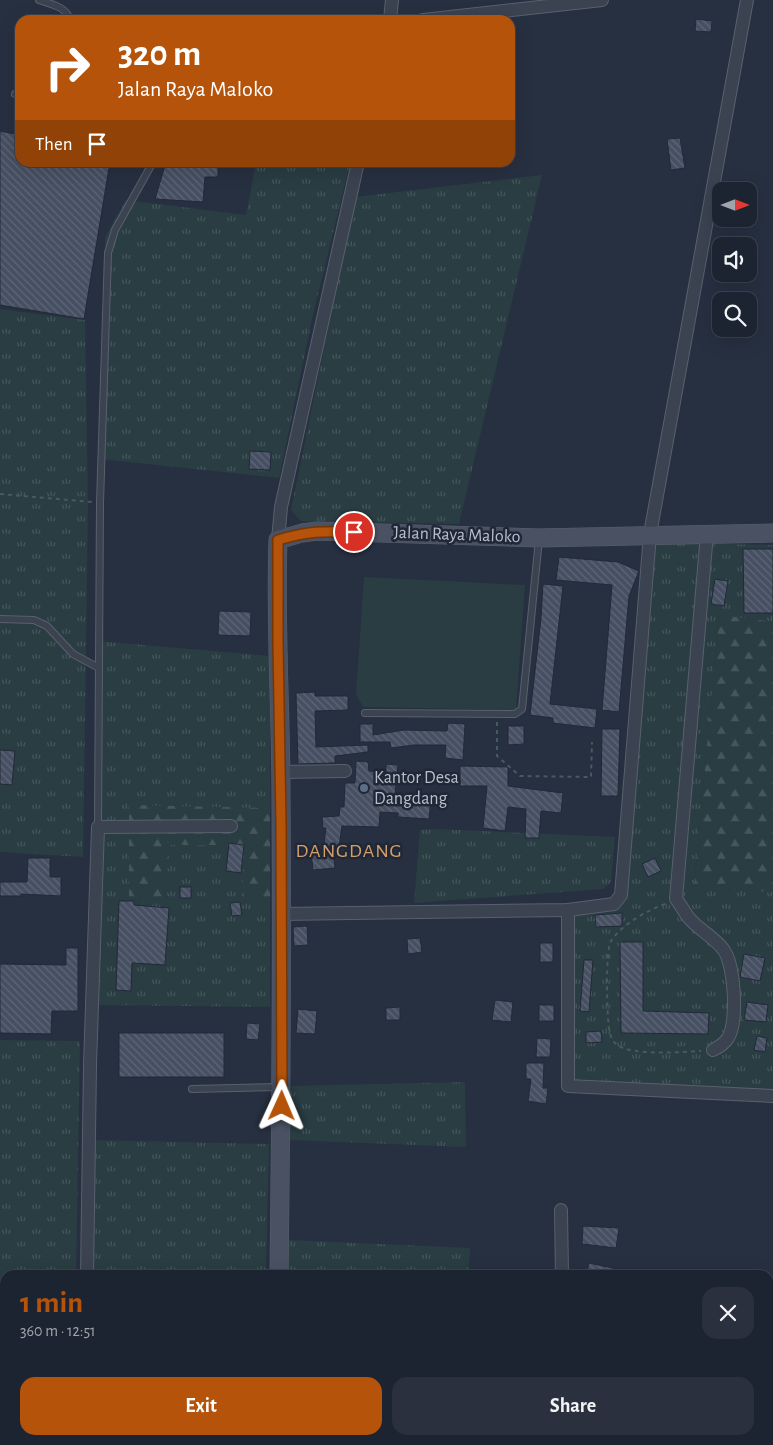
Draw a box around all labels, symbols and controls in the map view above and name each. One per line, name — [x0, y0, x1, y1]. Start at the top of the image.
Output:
icon: right — [35, 35, 100, 100]
text: 320 m — [118, 37, 201, 72]
text: Jalan Raya Maloko — [118, 78, 273, 100]
icon: arrive — [83, 130, 111, 158]
text: Then — [35, 135, 73, 154]
north arrow — [712, 182, 758, 228]
map controls — [712, 182, 757, 337]
button: sound — [712, 237, 757, 282]
button: search — [712, 292, 757, 337]
pin — [333, 511, 375, 553]
icon: arrive — [340, 518, 368, 546]
street label: Jalan Raya Maloko — [393, 524, 521, 546]
place label: Kantor Desa Dangdang — [374, 769, 459, 808]
marker: Kantor Desa Dangdang — [358, 782, 370, 794]
district label: DANGDANG — [295, 841, 403, 861]
position arrow — [255, 1079, 307, 1131]
button: close — [702, 1287, 754, 1339]
text: 1 min — [20, 1288, 83, 1318]
text: 360 m · 12:51 — [20, 1323, 96, 1339]
button: Exit — [20, 1377, 382, 1435]
button: Share — [392, 1377, 754, 1435]

